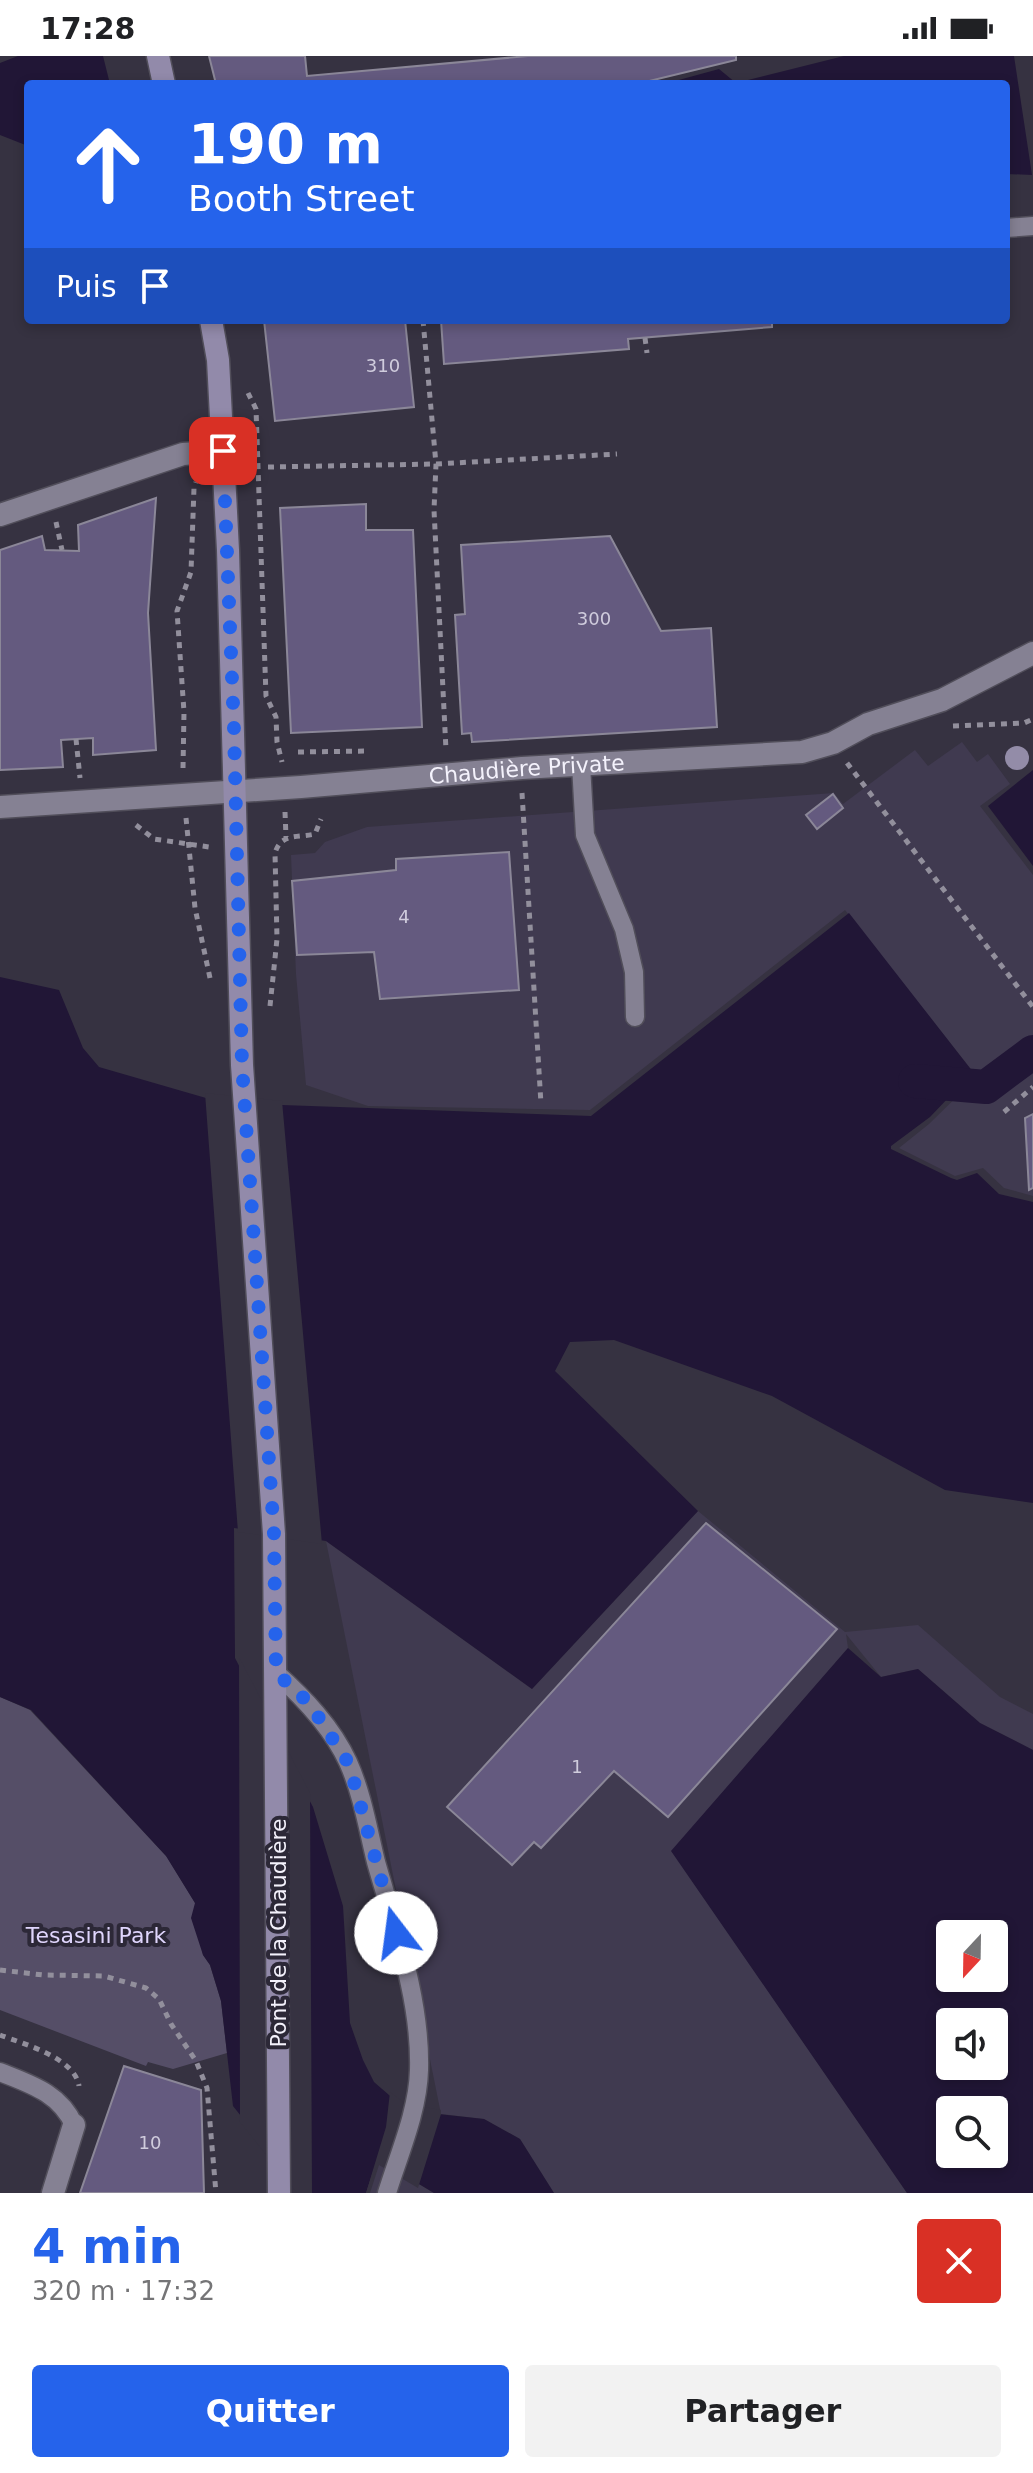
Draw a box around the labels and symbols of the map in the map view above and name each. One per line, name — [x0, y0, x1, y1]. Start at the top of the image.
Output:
house number: 310 — [366, 355, 400, 376]
pin — [189, 417, 257, 485]
house number: 300 — [577, 608, 611, 629]
street label: Chaudière Private — [428, 750, 625, 788]
house number: 4 — [398, 906, 410, 927]
house number: 1 — [571, 1756, 583, 1777]
street label: Pont de la Chaudière — [266, 1818, 291, 2048]
position arrow — [354, 1891, 438, 1975]
north arrow — [936, 1920, 1008, 1992]
park label: Tesasini Park — [25, 1923, 166, 1948]
house number: 10 — [139, 2132, 161, 2153]

